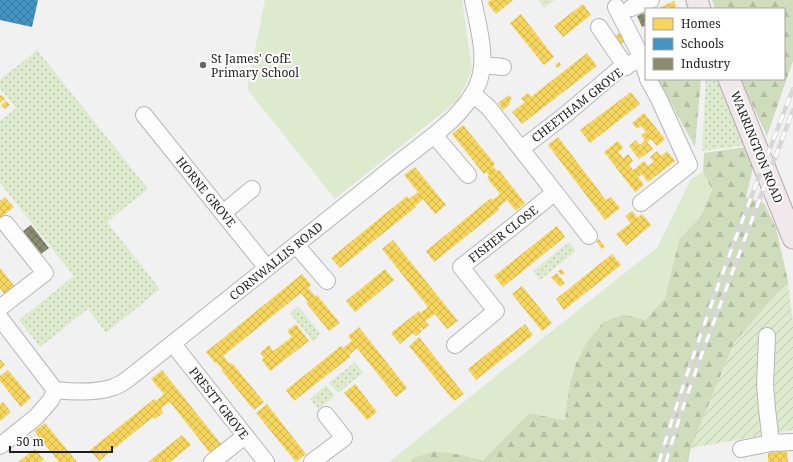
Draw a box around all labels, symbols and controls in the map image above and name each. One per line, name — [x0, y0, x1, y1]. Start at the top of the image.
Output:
legend — [645, 8, 785, 80]
text: Homes — [681, 15, 721, 32]
text: Schools — [681, 35, 724, 52]
place label: St James' CofE Primary School — [211, 50, 299, 81]
text: Industry — [681, 55, 730, 72]
marker: St James' CofE Primary School — [198, 60, 208, 70]
street label: CHEETHAM GROVE — [528, 64, 626, 146]
street label: WARRINGTON ROAD — [727, 88, 787, 206]
street label: HORNE GROVE — [172, 153, 240, 231]
street label: FISHER CLOSE — [465, 202, 541, 266]
street label: CORNWALLIS ROAD — [226, 218, 327, 304]
street label: PRESTT GROVE — [185, 363, 253, 443]
scale bar — [10, 428, 112, 454]
text: 50 m — [16, 433, 44, 450]

